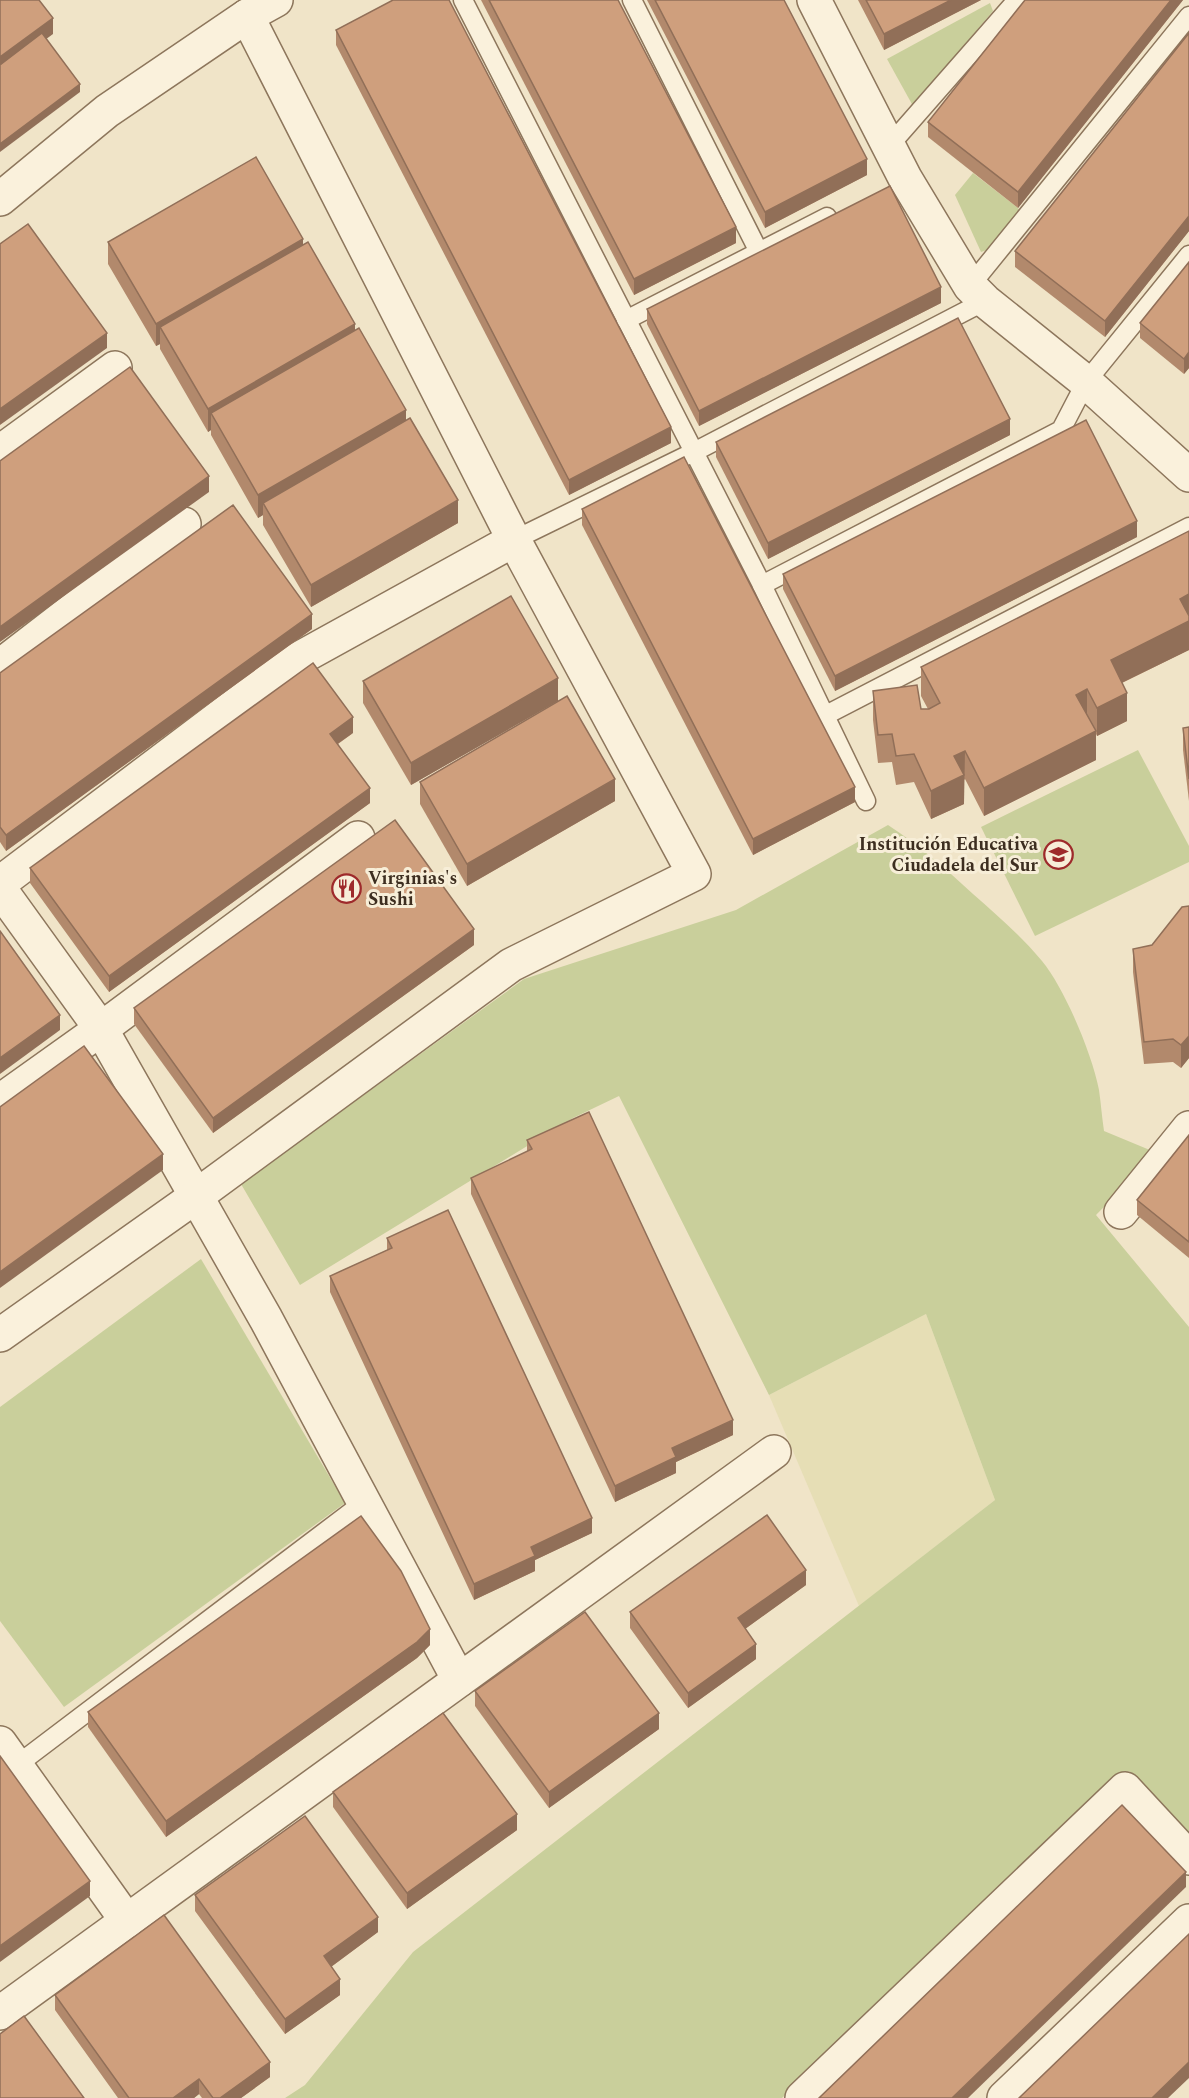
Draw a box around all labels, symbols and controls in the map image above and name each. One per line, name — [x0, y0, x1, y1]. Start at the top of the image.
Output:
place label: Institución Educativa Ciudadela del Sur — [859, 831, 1039, 879]
school or university icon: Institución Educativa Ciudadela del Sur — [1043, 838, 1075, 870]
place label: Virginias's Sushi — [368, 865, 457, 913]
restaurant icon: Virginias's Sushi — [331, 872, 363, 904]

